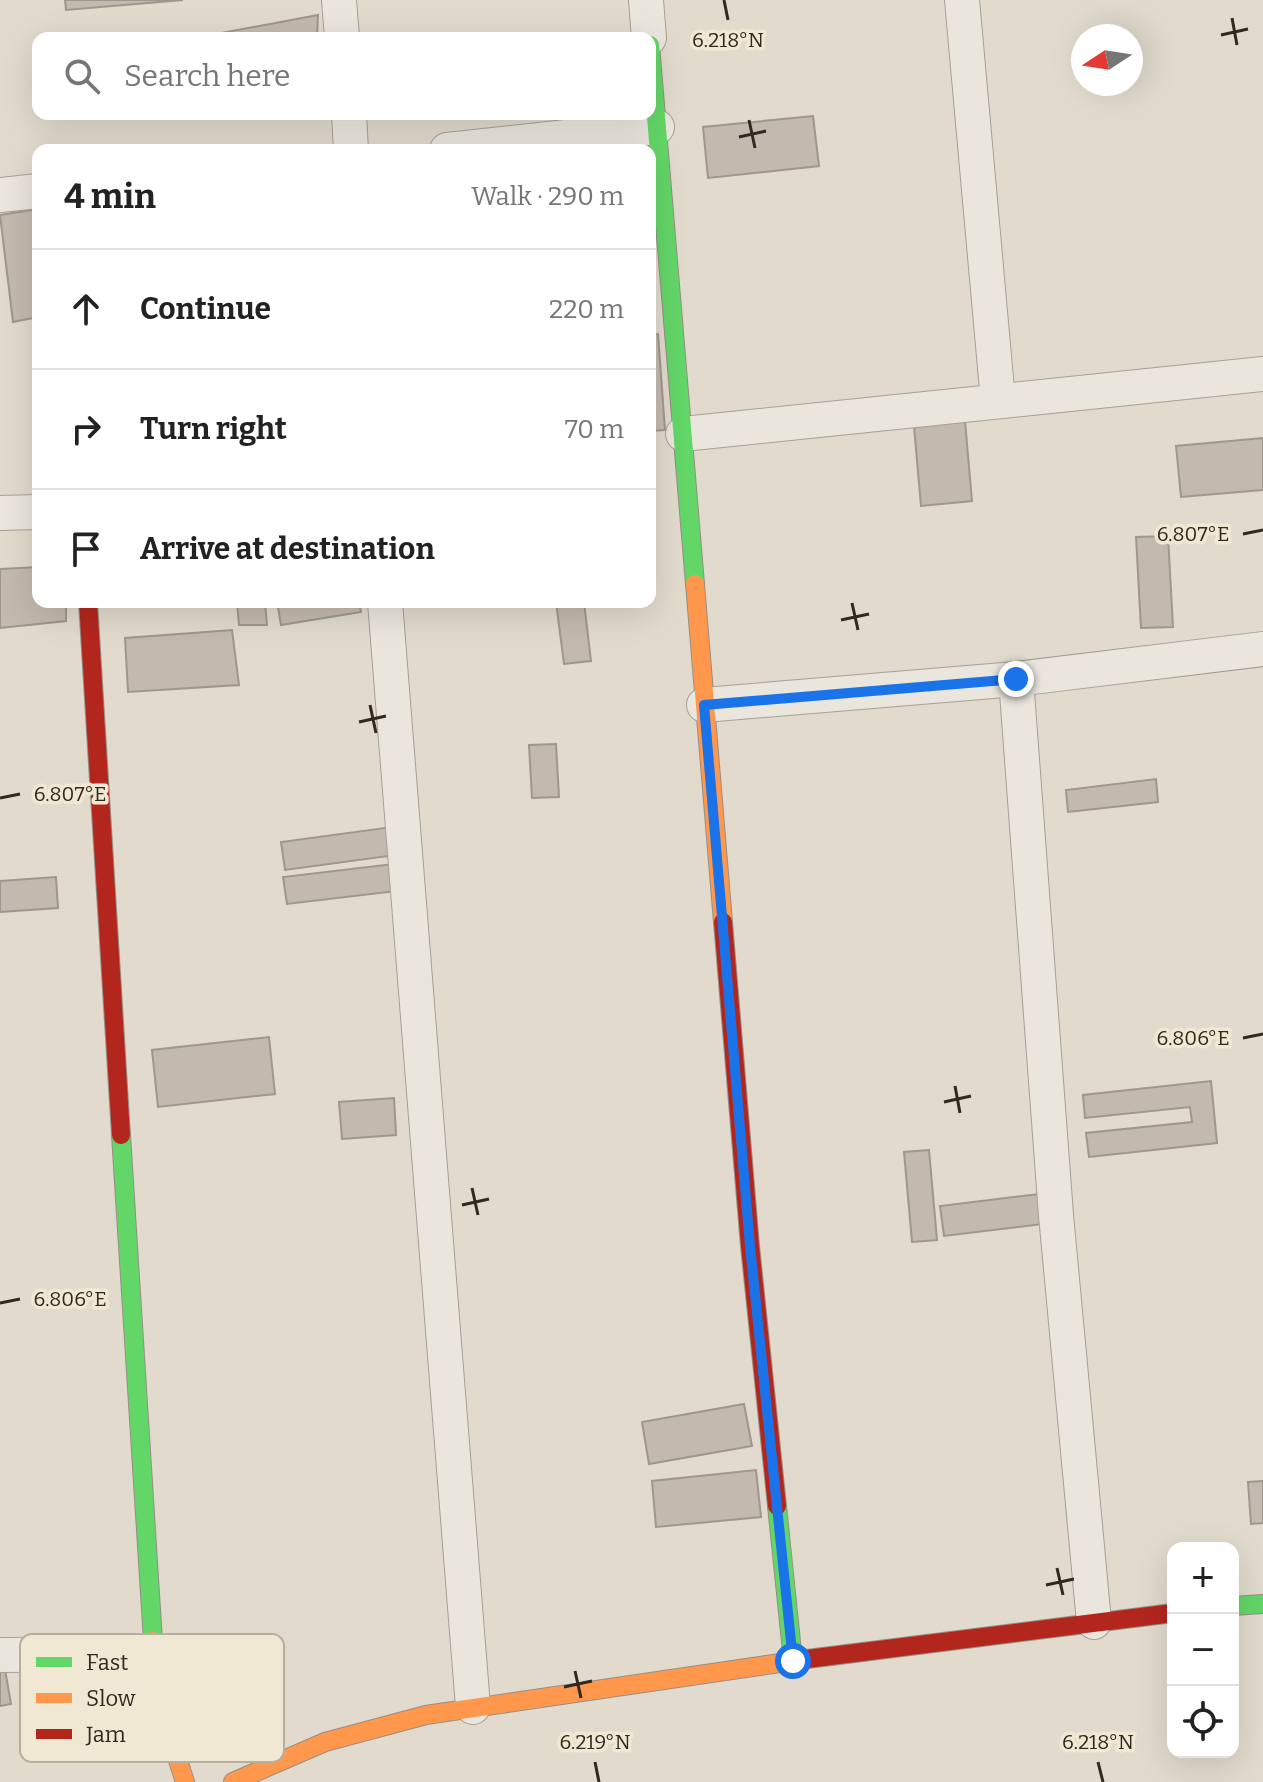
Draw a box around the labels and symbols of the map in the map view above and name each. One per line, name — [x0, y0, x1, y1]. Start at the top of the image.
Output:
north arrow — [1071, 24, 1143, 96]
text: 6.218°N — [692, 28, 764, 52]
text: 6.807°E — [1157, 522, 1229, 546]
route end — [998, 661, 1034, 697]
text: 6.807°E — [34, 782, 106, 806]
text: 6.806°E — [1156, 1026, 1230, 1050]
text: 6.806°E — [33, 1287, 107, 1311]
legend — [20, 1634, 284, 1762]
route start — [775, 1643, 811, 1679]
text: Fast — [86, 1649, 128, 1676]
text: Slow — [86, 1685, 136, 1712]
text: Jam — [85, 1721, 126, 1748]
text: 6.219°N — [559, 1730, 631, 1754]
text: 6.218°N — [1062, 1730, 1134, 1754]

